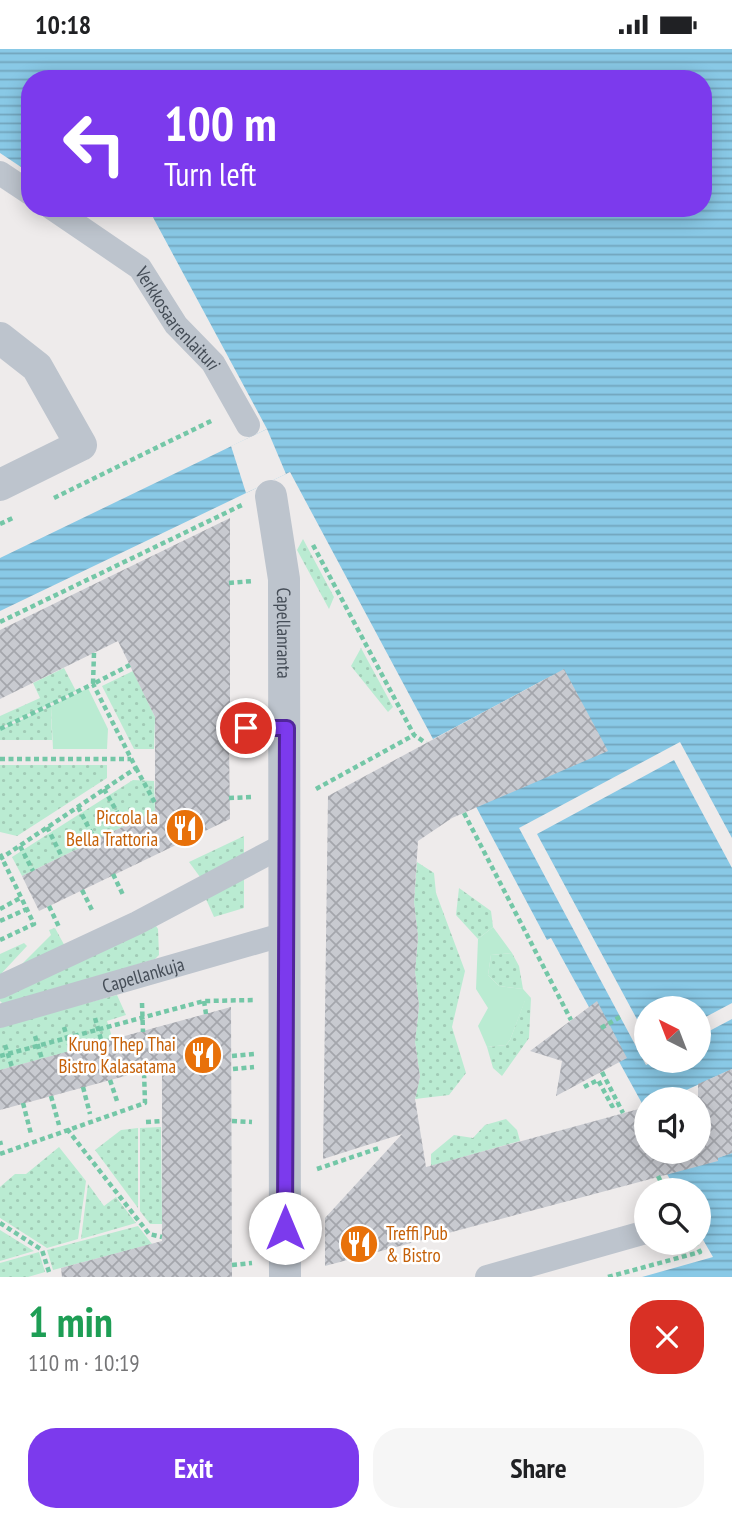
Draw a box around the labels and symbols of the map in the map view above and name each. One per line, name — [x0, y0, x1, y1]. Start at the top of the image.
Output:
street label: Verkkosaarenlaituri — [130, 261, 226, 374]
street label: Capellanranta — [272, 587, 296, 679]
pin — [216, 698, 276, 758]
place label: Piccola la Bella Trattoria — [66, 805, 158, 851]
restaurant icon: Piccola la Bella Trattoria — [164, 807, 206, 849]
street label: Capellankuja — [99, 952, 187, 998]
north arrow — [634, 996, 710, 1073]
place label: Krung Thep Thai Bistro Kalasatama — [58, 1032, 176, 1078]
restaurant icon: Krung Thep Thai Bistro Kalasatama — [182, 1034, 224, 1076]
position arrow — [248, 1191, 322, 1265]
place label: Treffi Pub & Bistro — [386, 1221, 448, 1267]
restaurant icon: Treffi Pub & Bistro — [338, 1223, 380, 1265]

